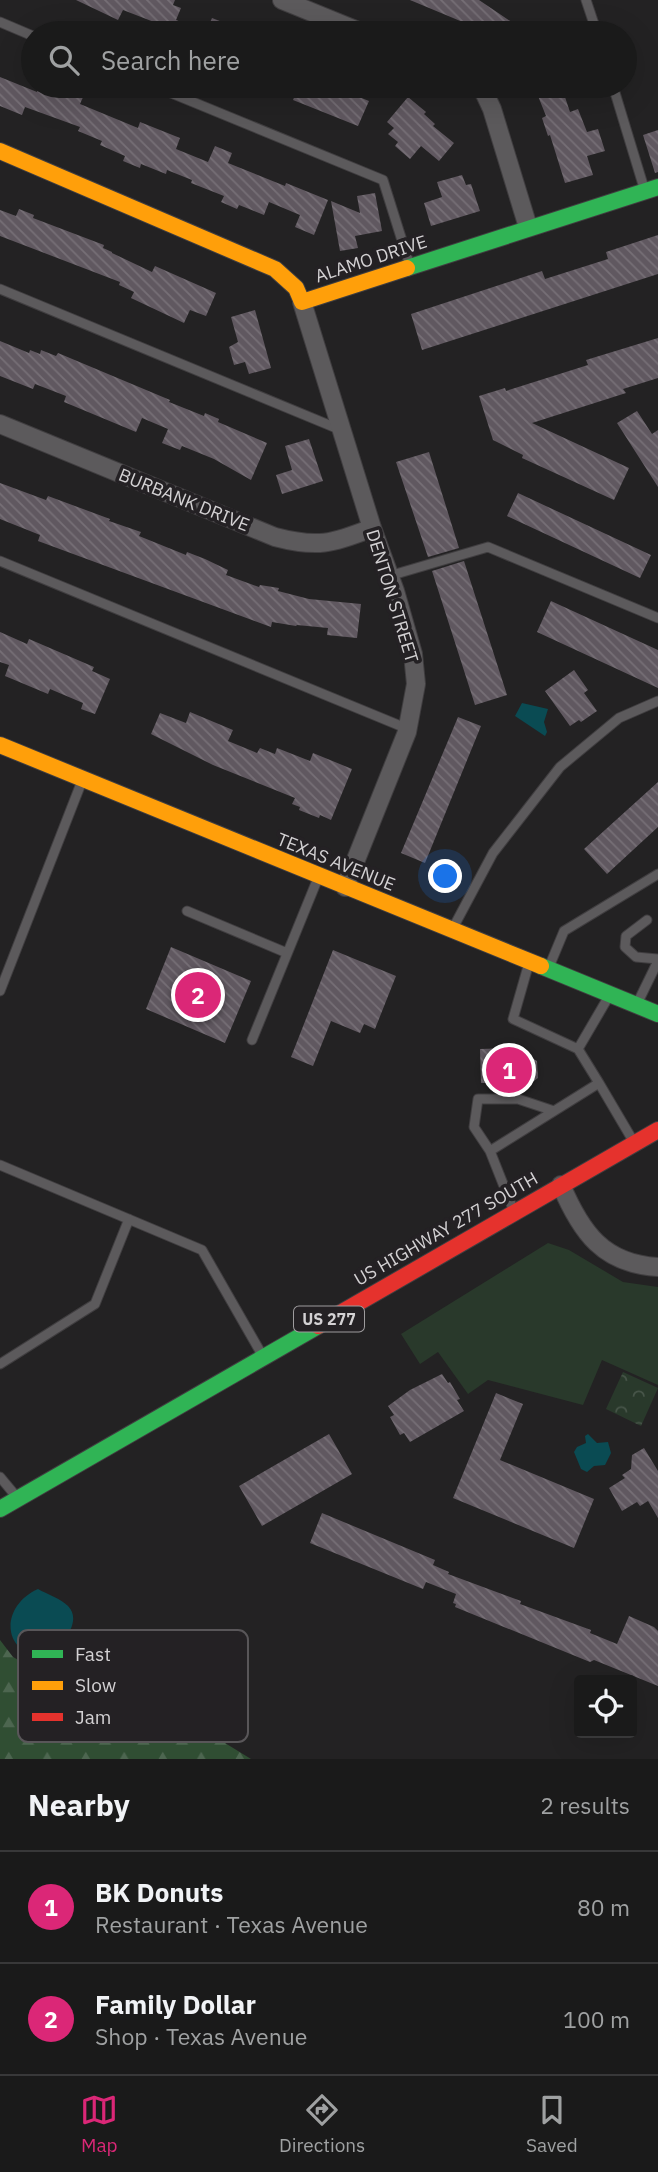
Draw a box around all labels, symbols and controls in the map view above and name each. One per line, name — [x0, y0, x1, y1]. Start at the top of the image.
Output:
search box — [21, 21, 637, 98]
icon: search — [45, 41, 83, 79]
text: Search here — [101, 43, 240, 77]
street label: ALAMO DRIVE — [312, 230, 430, 287]
street label: BURBANK DRIVE — [115, 463, 253, 536]
street label: DENTON STREET — [361, 526, 424, 665]
street label: TEXAS AVENUE — [274, 827, 399, 896]
your location — [428, 859, 462, 893]
pin: 2 — [175, 969, 221, 1021]
pin: 1 — [486, 1044, 532, 1096]
street label: US HIGHWAY 277 SOUTH — [350, 1166, 542, 1291]
road number: US 277 — [294, 1306, 364, 1331]
legend — [18, 1630, 248, 1742]
text: Fast — [75, 1642, 111, 1666]
text: Slow — [75, 1673, 116, 1697]
map controls — [574, 1675, 637, 1738]
button: locate — [574, 1675, 637, 1738]
text: Jam — [75, 1705, 111, 1729]
text: Nearby — [28, 1785, 130, 1824]
text: 2 results — [540, 1790, 630, 1820]
text: BK Donuts — [95, 1875, 223, 1909]
text: 1 — [44, 1892, 58, 1922]
text: 80 m — [577, 1892, 630, 1922]
text: Restaurant · Texas Avenue — [95, 1909, 368, 1939]
text: Family Dollar — [95, 1987, 256, 2021]
text: 2 — [44, 2004, 58, 2034]
text: 100 m — [563, 2004, 630, 2034]
text: Shop · Texas Avenue — [95, 2021, 307, 2051]
tab: Map — [80, 2091, 118, 2157]
tab: Directions — [279, 2091, 365, 2157]
tab: Saved — [526, 2091, 578, 2157]

